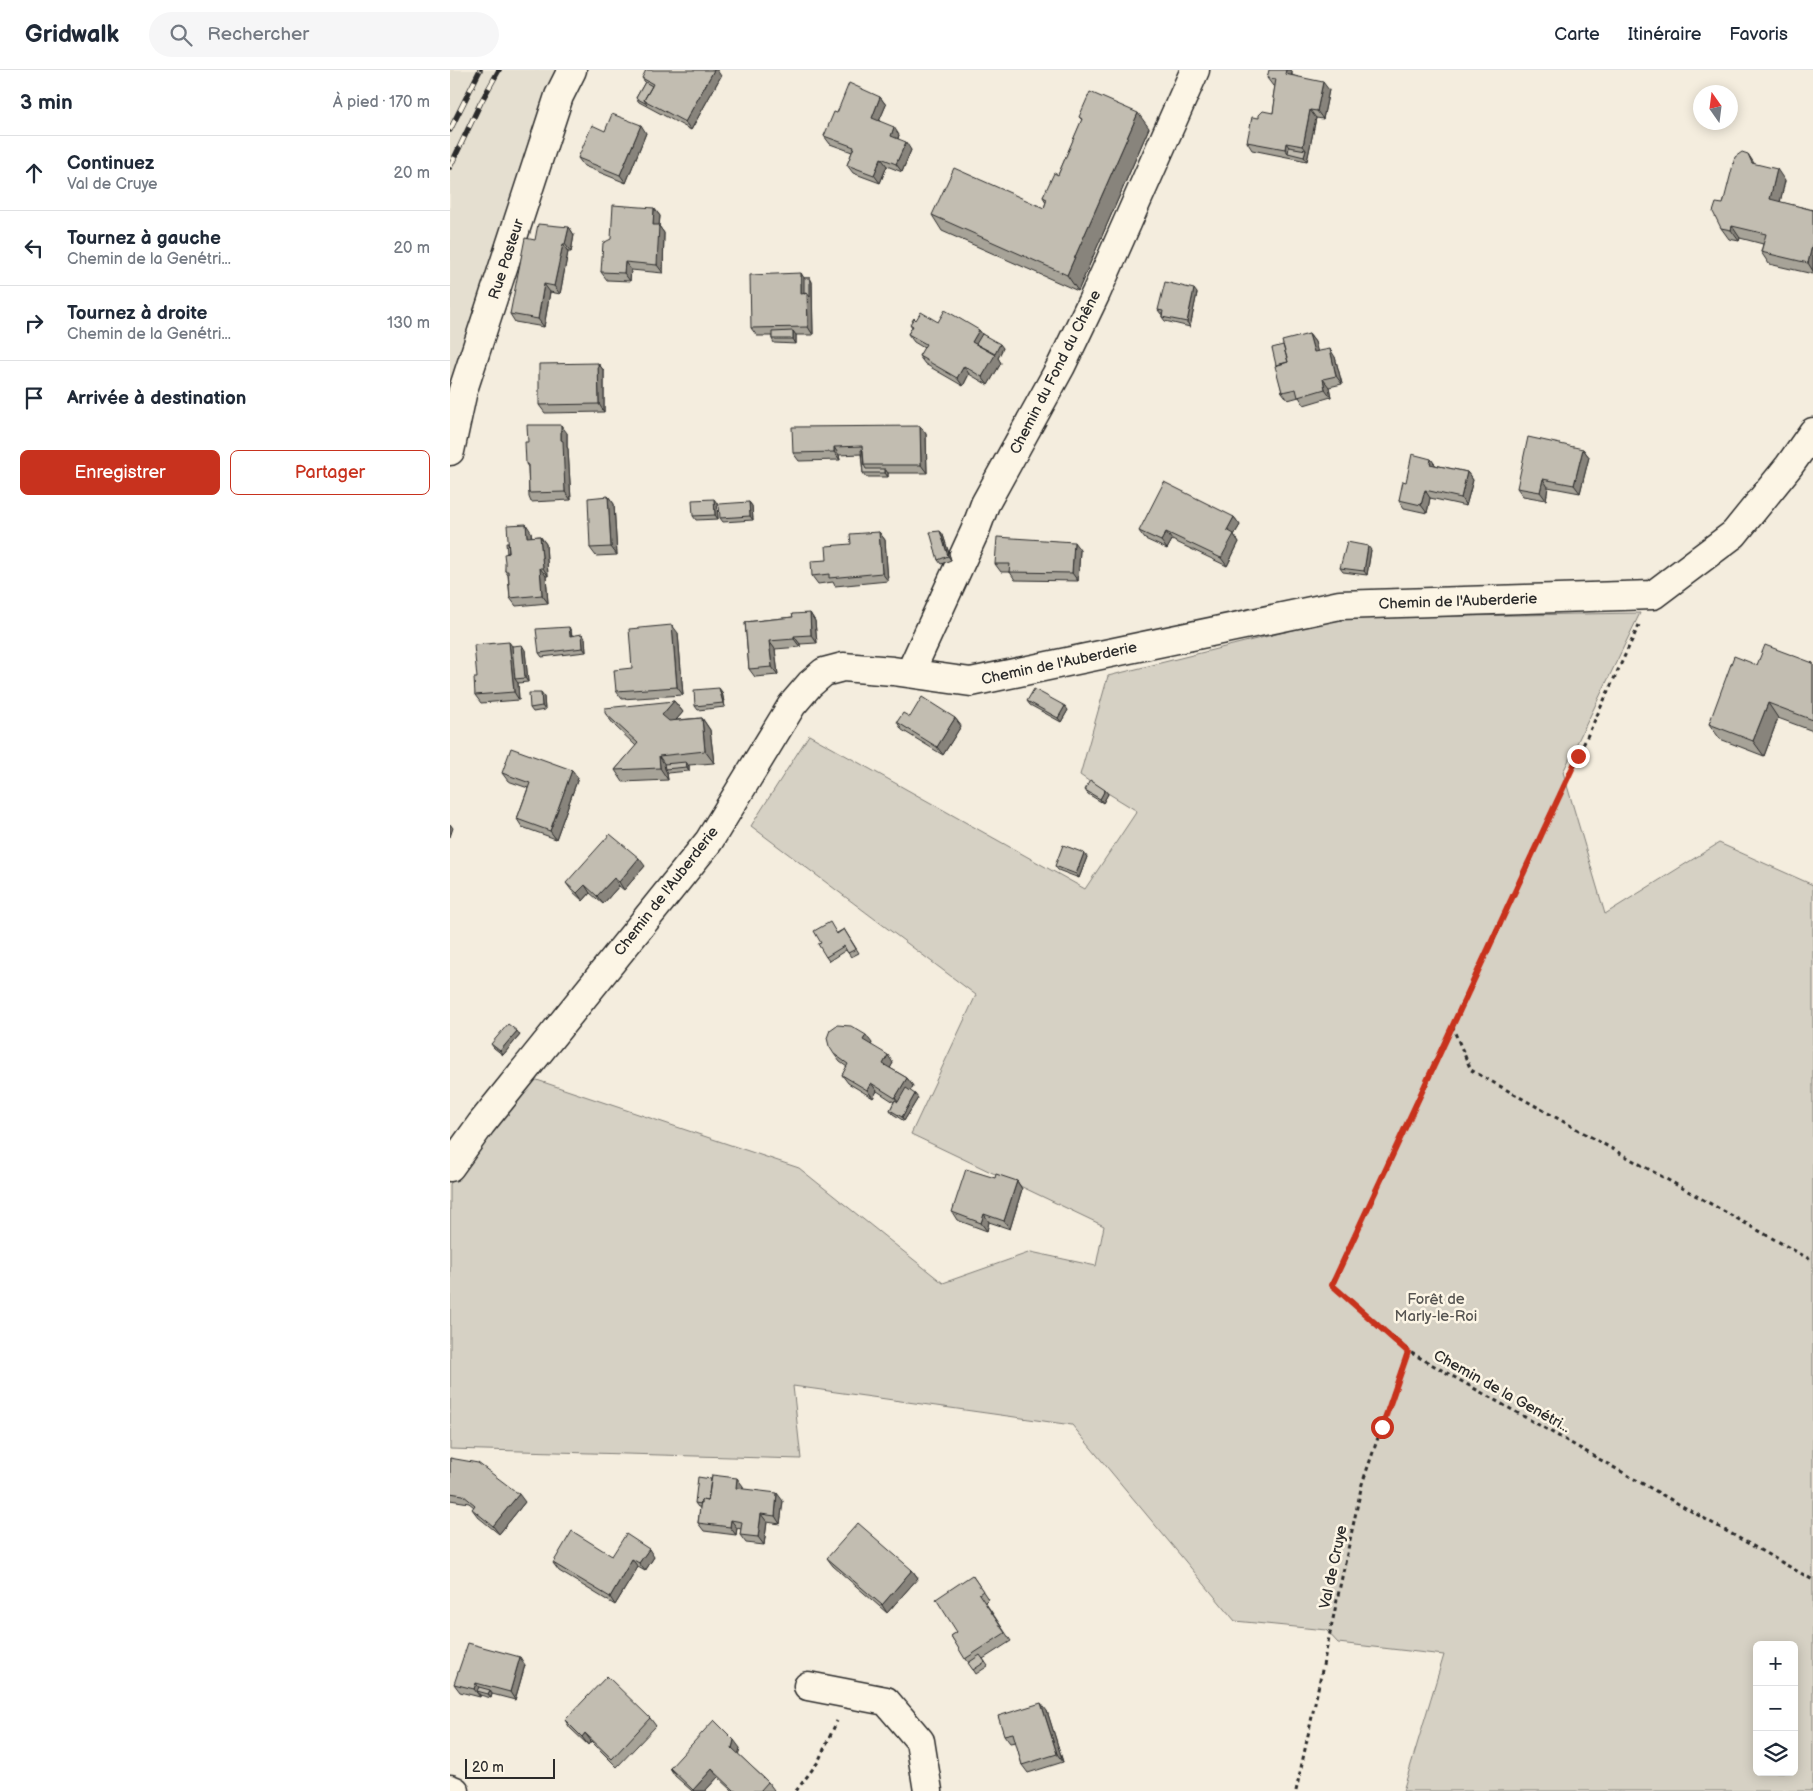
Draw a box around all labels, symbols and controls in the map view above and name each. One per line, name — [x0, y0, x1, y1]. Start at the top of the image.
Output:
search box — [149, 12, 499, 57]
text: Gridwalk — [25, 20, 119, 49]
icon: search — [167, 21, 195, 49]
text: Rechercher — [207, 23, 309, 46]
text: Carte — [1554, 24, 1600, 45]
text: Itinéraire — [1628, 24, 1701, 45]
text: Favoris — [1729, 24, 1788, 45]
north arrow — [1693, 85, 1738, 130]
text: 3 min — [20, 90, 73, 115]
text: À pied · 170 m — [333, 93, 430, 112]
text: Continuez — [67, 152, 154, 175]
icon: ahead — [20, 159, 48, 187]
text: 20 m — [394, 164, 430, 183]
text: Val de Cruye — [67, 175, 157, 194]
street label: Rue Pasteur — [485, 216, 529, 302]
text: Tournez à gauche — [67, 227, 221, 250]
icon: left — [20, 234, 48, 262]
text: 20 m — [394, 239, 430, 258]
text: Chemin de la Genétri... — [67, 250, 231, 269]
street label: Chemin du Fond du Chêne — [1006, 287, 1105, 458]
text: Tournez à droite — [67, 302, 208, 325]
icon: right — [20, 309, 48, 337]
text: 130 m — [387, 314, 430, 333]
text: Chemin de la Genétri... — [67, 325, 231, 344]
icon: arrive — [20, 384, 48, 412]
text: Arrivée à destination — [67, 387, 246, 410]
button: Enregistrer — [20, 450, 220, 495]
button: Partager — [230, 450, 430, 495]
street label: Chemin de l'Auberderie — [1378, 589, 1538, 614]
street label: Chemin de l'Auberderie — [979, 638, 1139, 689]
route end — [1567, 745, 1590, 768]
street label: Chemin de l'Auberderie — [610, 823, 723, 960]
park label: Forêt de Marly-le-Roi — [1395, 1290, 1477, 1326]
street label: Chemin de la Genétri... — [1430, 1346, 1574, 1437]
route start — [1371, 1416, 1394, 1439]
street label: Val de Cruye — [1315, 1524, 1352, 1611]
map controls — [1753, 1641, 1798, 1776]
button: + — [1753, 1641, 1798, 1686]
button: − — [1753, 1686, 1798, 1731]
button: layers — [1753, 1731, 1798, 1776]
scale bar — [465, 1756, 555, 1779]
text: 20 m — [472, 1759, 504, 1776]

